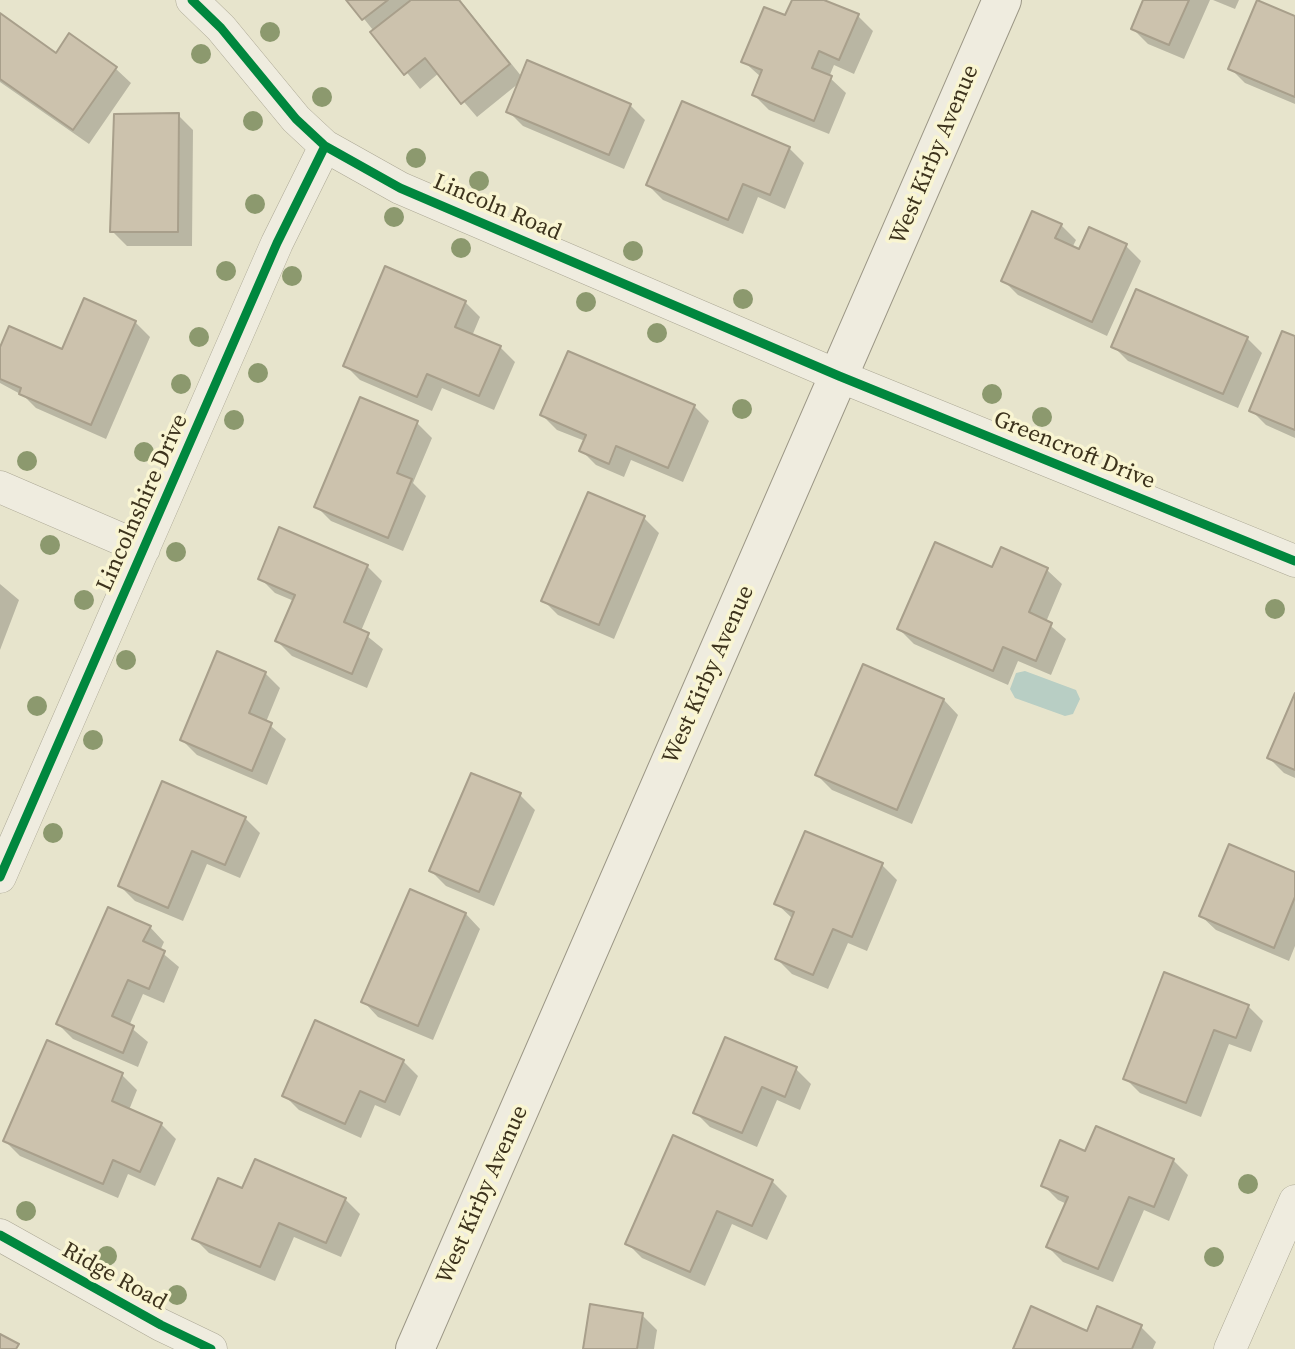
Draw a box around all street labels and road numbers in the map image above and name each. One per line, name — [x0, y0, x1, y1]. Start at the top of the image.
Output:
street label: West Kirby Avenue — [885, 61, 985, 249]
street label: Lincoln Road — [429, 169, 565, 247]
street label: Greencroft Drive — [989, 406, 1159, 496]
street label: Lincolnshire Drive — [91, 410, 195, 596]
street label: West Kirby Avenue — [657, 582, 761, 768]
street label: West Kirby Avenue — [431, 1102, 535, 1288]
street label: Ridge Road — [57, 1237, 171, 1317]

